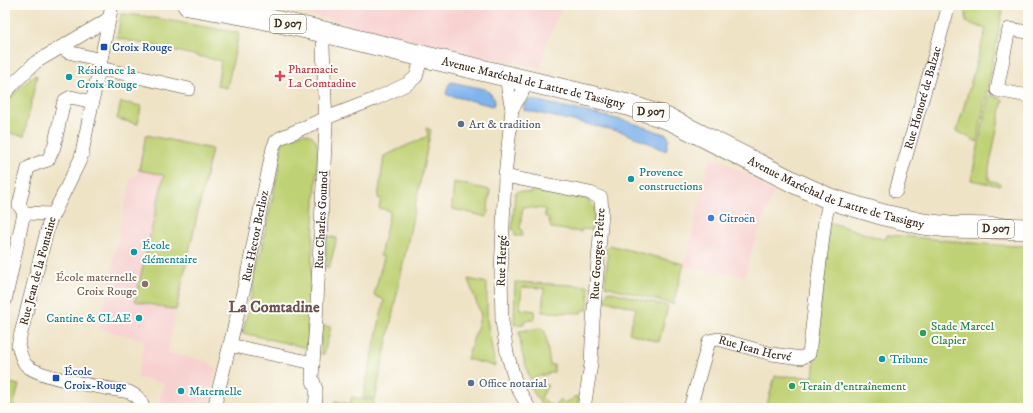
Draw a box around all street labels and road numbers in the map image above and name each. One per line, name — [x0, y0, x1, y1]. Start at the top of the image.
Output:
road number: D 907 — [270, 15, 306, 33]
street label: Rue Honoré de Balzac — [901, 44, 944, 151]
street label: Avenue Maréchal de Lattre de Tassigny — [440, 53, 627, 112]
road number: D 907 — [633, 103, 669, 121]
street label: Avenue Maréchal de Lattre de Tassigny — [745, 153, 926, 232]
street label: Rue Charles Gounod — [311, 171, 331, 270]
street label: Rue Hector Berlioz — [238, 189, 272, 283]
street label: Rue Georges Prêtre — [587, 208, 609, 300]
street label: Rue Jean de la Fontaine — [16, 215, 60, 327]
road number: D 907 — [978, 220, 1014, 238]
street label: Rue Hergé — [494, 235, 510, 287]
street label: Rue Jean Hervé — [717, 332, 792, 364]

